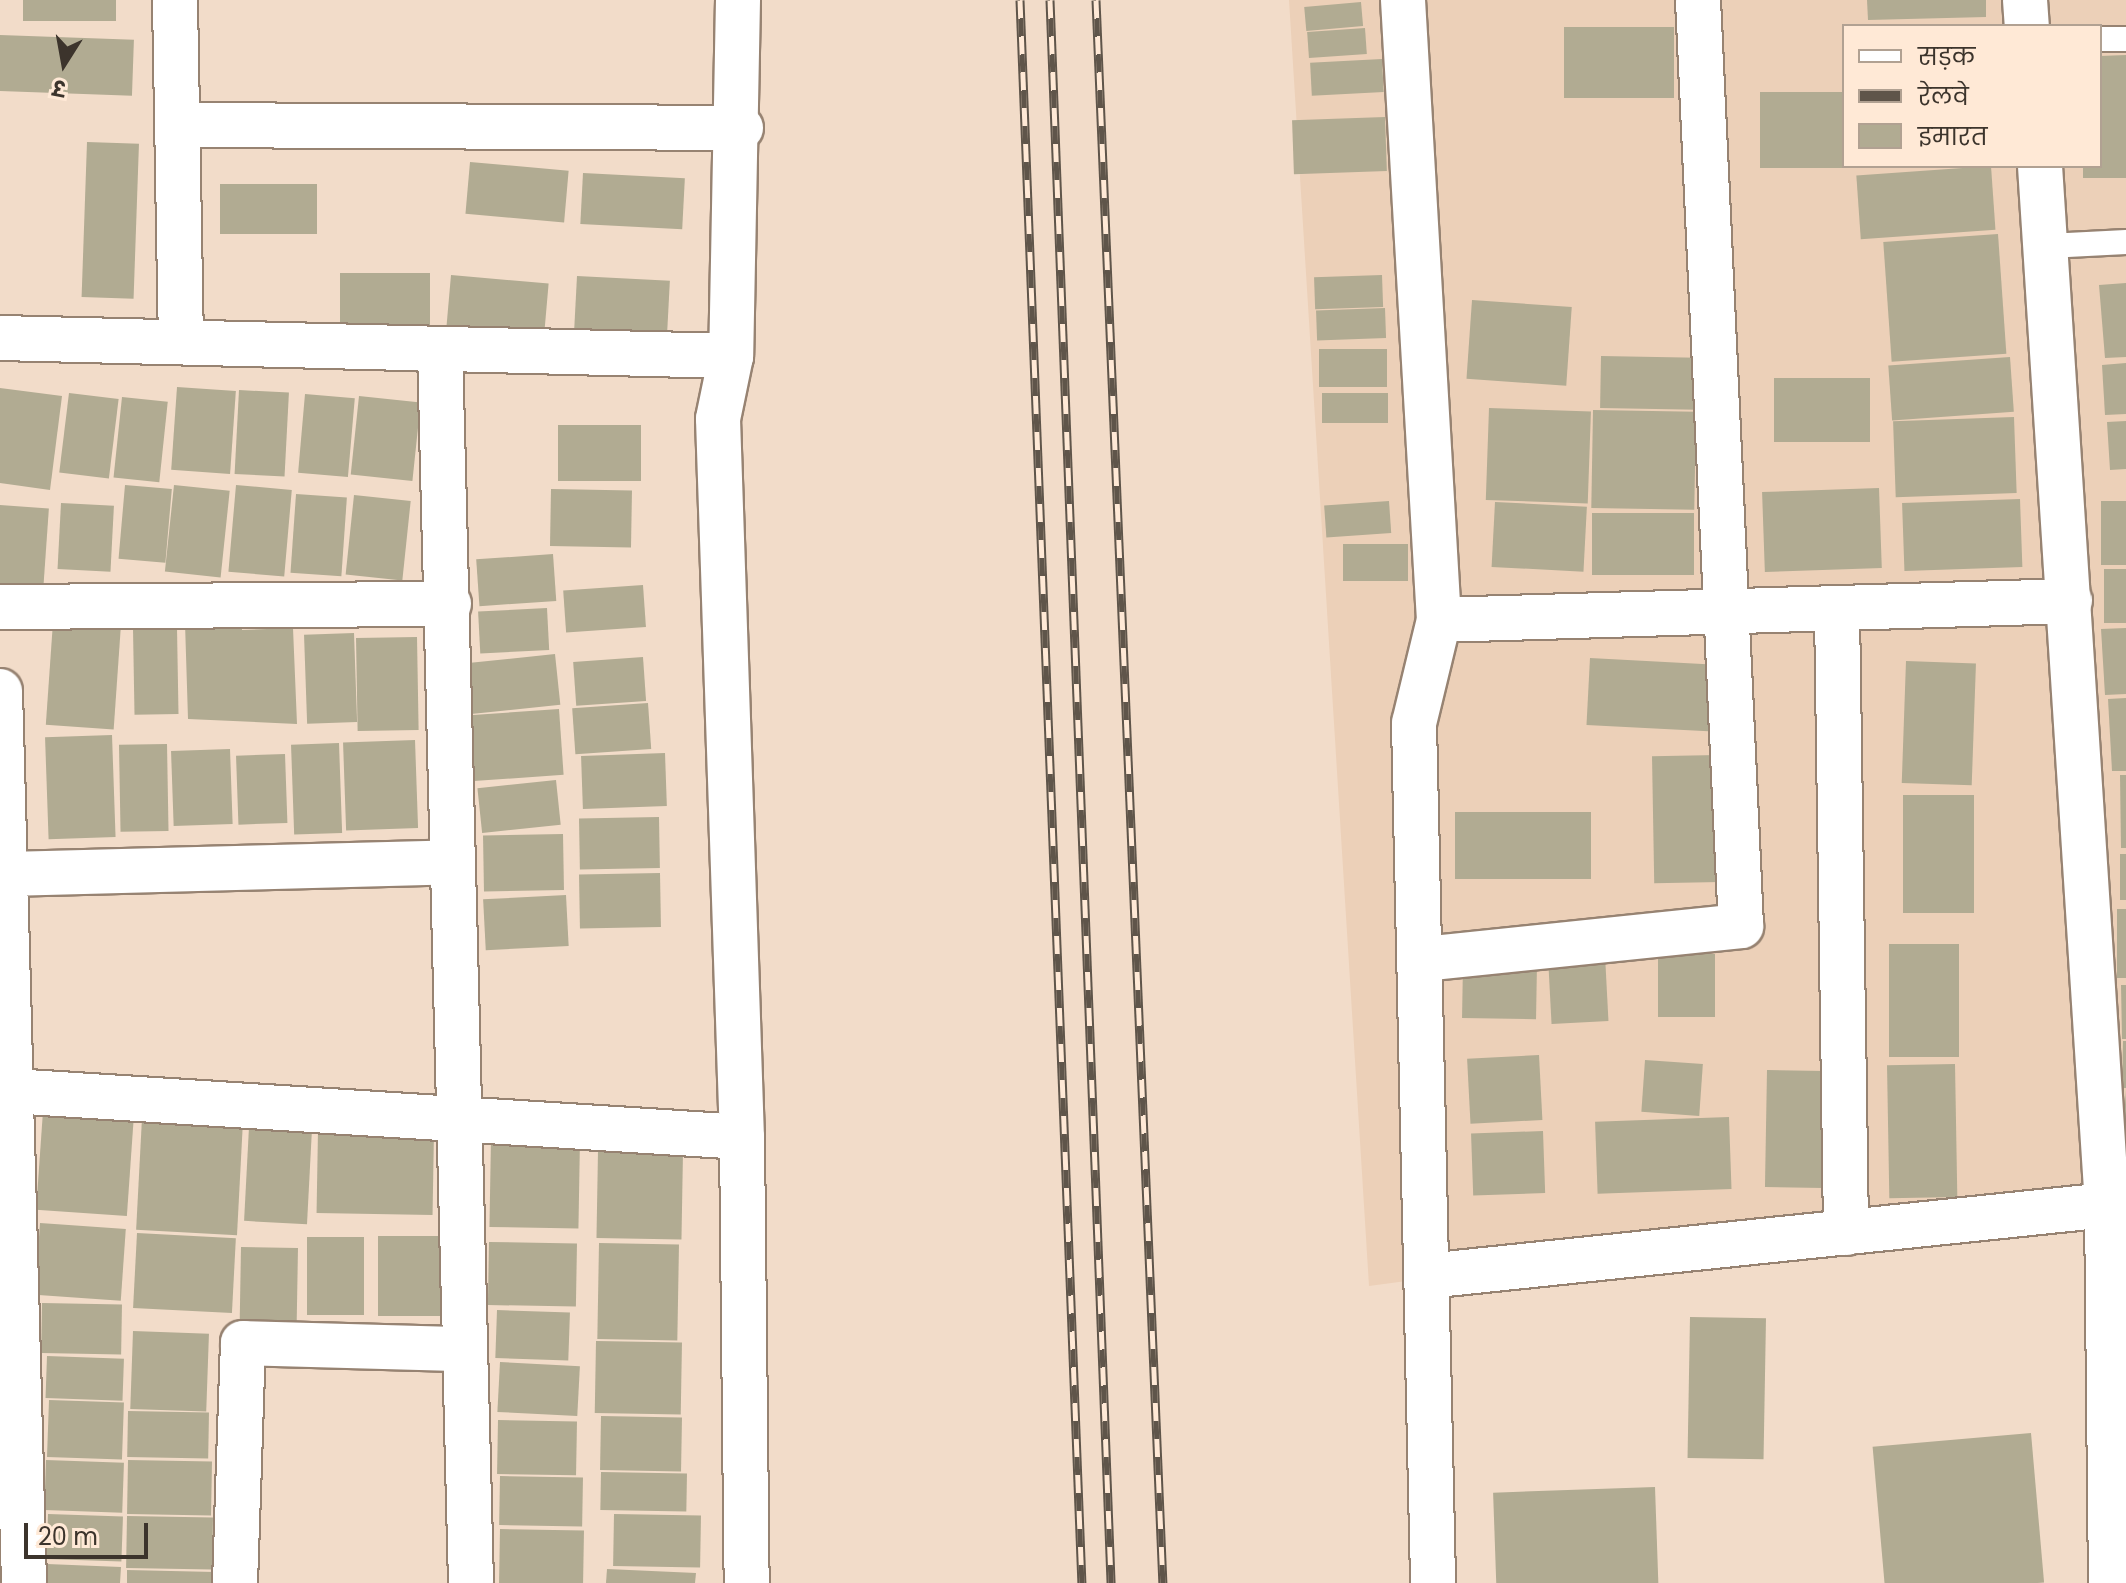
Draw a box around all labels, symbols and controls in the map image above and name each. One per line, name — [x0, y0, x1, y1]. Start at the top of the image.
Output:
north arrow — [24, 24, 104, 104]
legend — [1842, 24, 2102, 168]
text: सड़क — [1918, 40, 1975, 73]
text: उ — [50, 72, 68, 104]
text: रेलवे — [1918, 80, 1969, 113]
text: इमारत — [1918, 120, 1987, 153]
scale bar — [28, 1507, 152, 1557]
text: 20 m — [38, 1520, 98, 1553]

